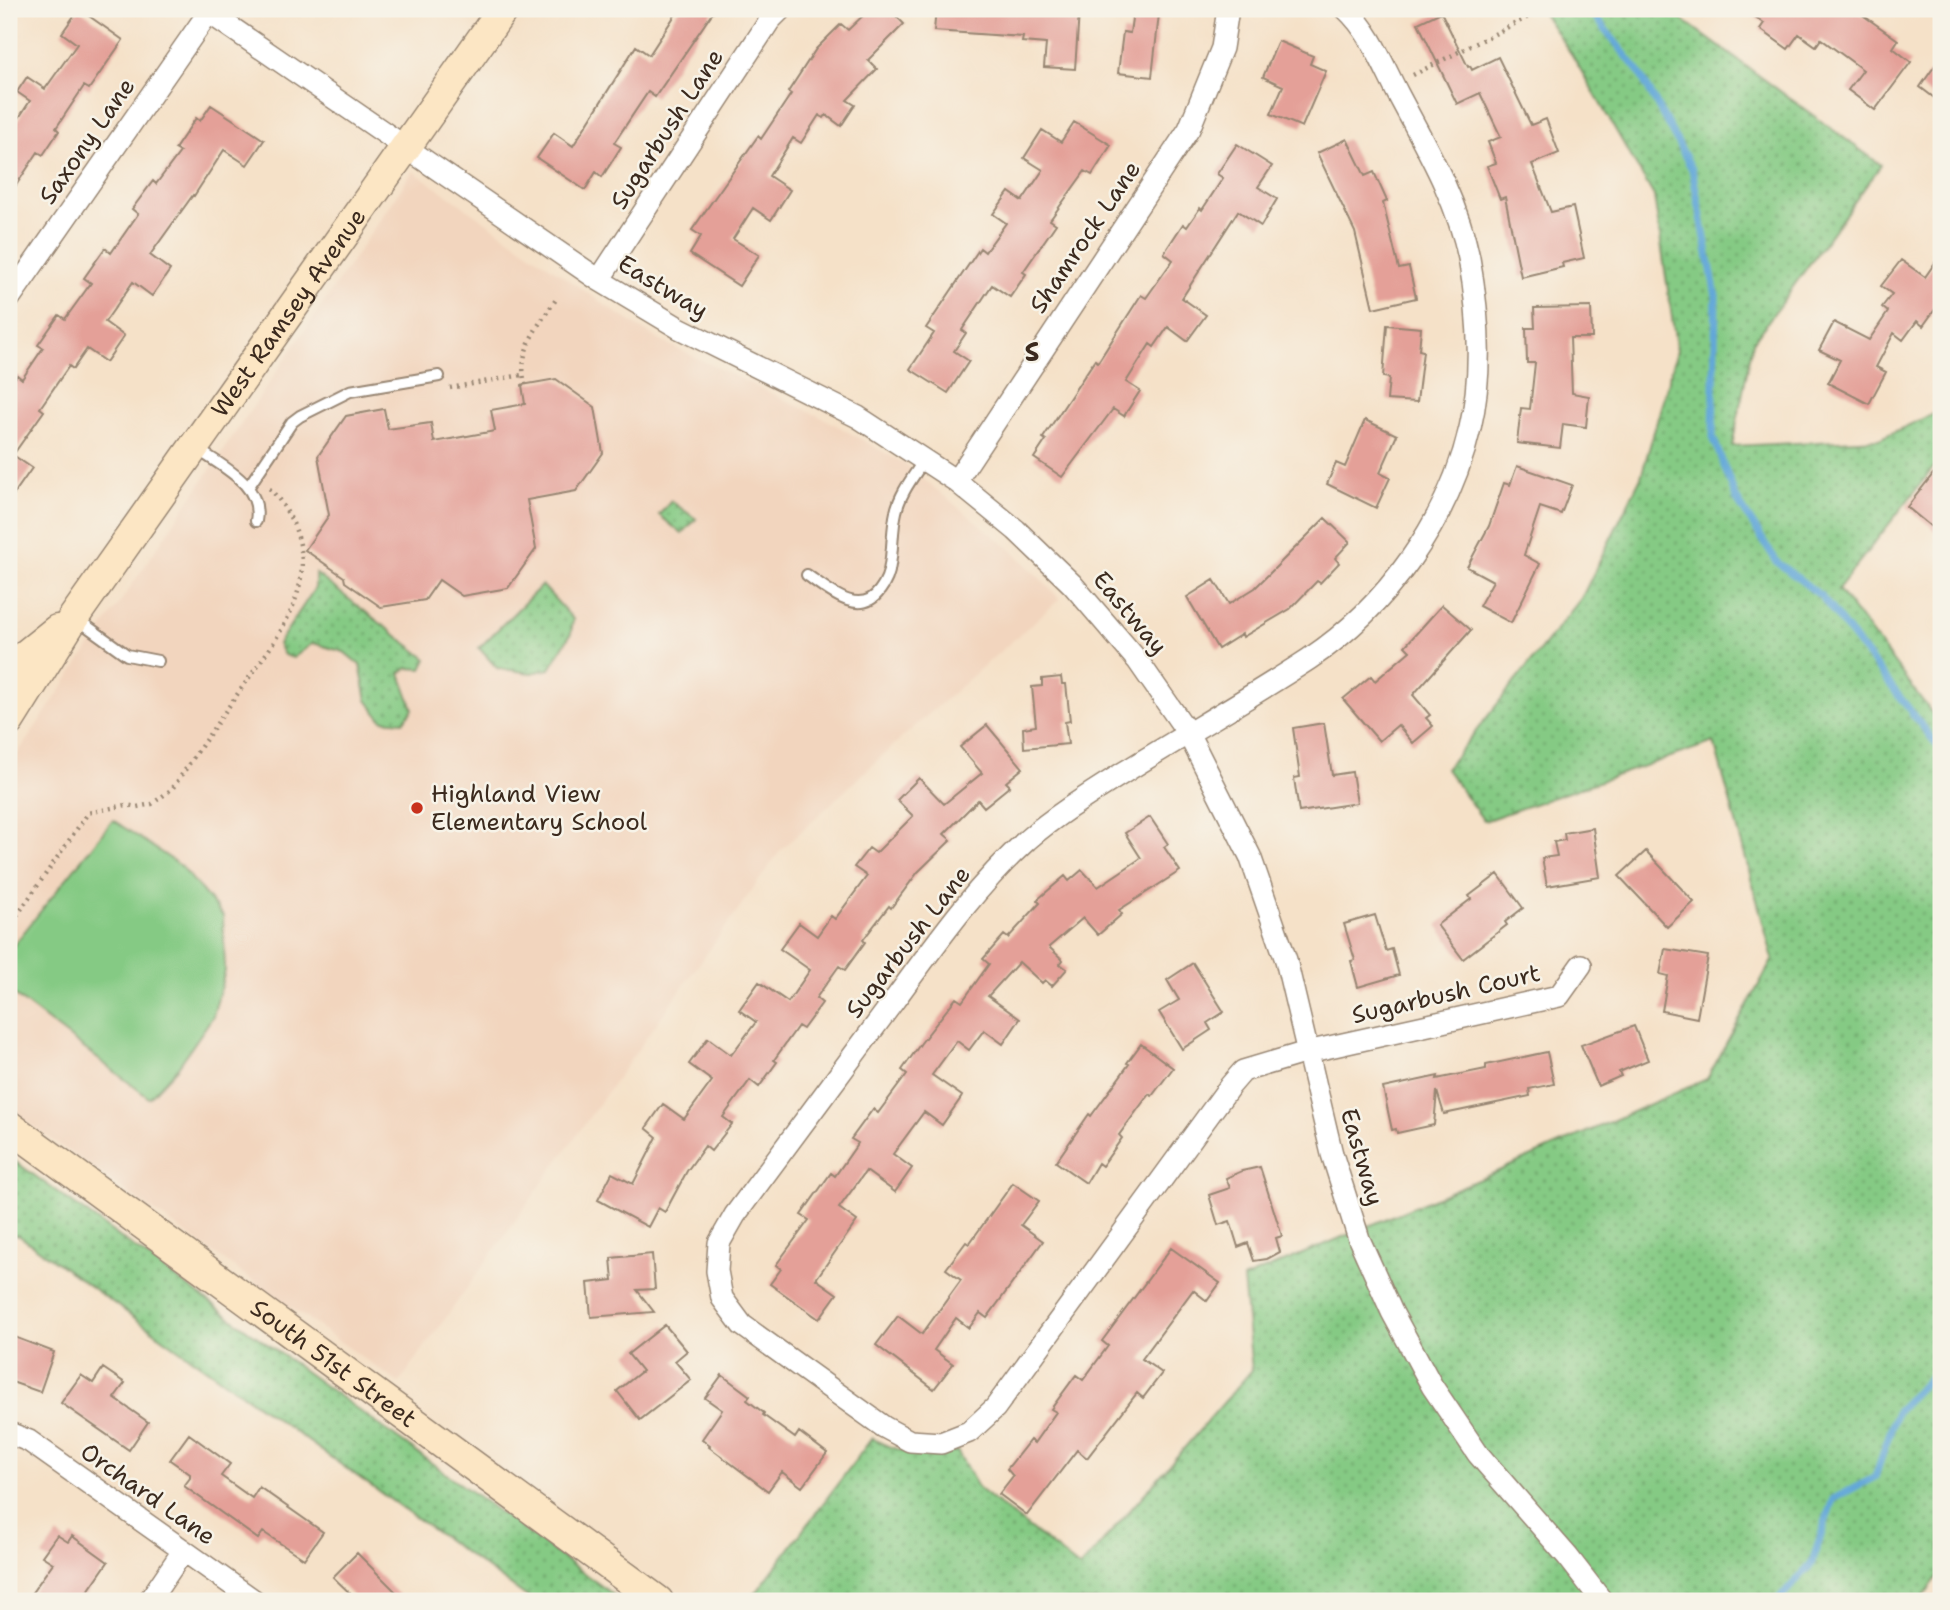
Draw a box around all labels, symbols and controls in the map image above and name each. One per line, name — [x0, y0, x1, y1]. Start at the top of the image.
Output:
street label: Sugarbush Lane — [603, 43, 731, 215]
street label: Saxony Lane — [32, 71, 142, 211]
street label: Shamrock Lane — [1022, 154, 1148, 320]
street label: West Ramsey Avenue — [204, 202, 373, 424]
street label: Eastway — [612, 248, 714, 326]
district label: S — [1025, 334, 1039, 369]
street label: Eastway — [1086, 564, 1174, 662]
place label: Highland View Elementary School — [431, 778, 648, 838]
marker: Highland View Elementary School — [409, 800, 425, 816]
street label: Sugarbush Lane — [838, 859, 978, 1025]
street label: Sugarbush Court — [1349, 957, 1543, 1031]
street label: Eastway — [1333, 1105, 1391, 1209]
street label: South 51st Street — [244, 1292, 423, 1435]
street label: Orchard Lane — [74, 1436, 222, 1552]

